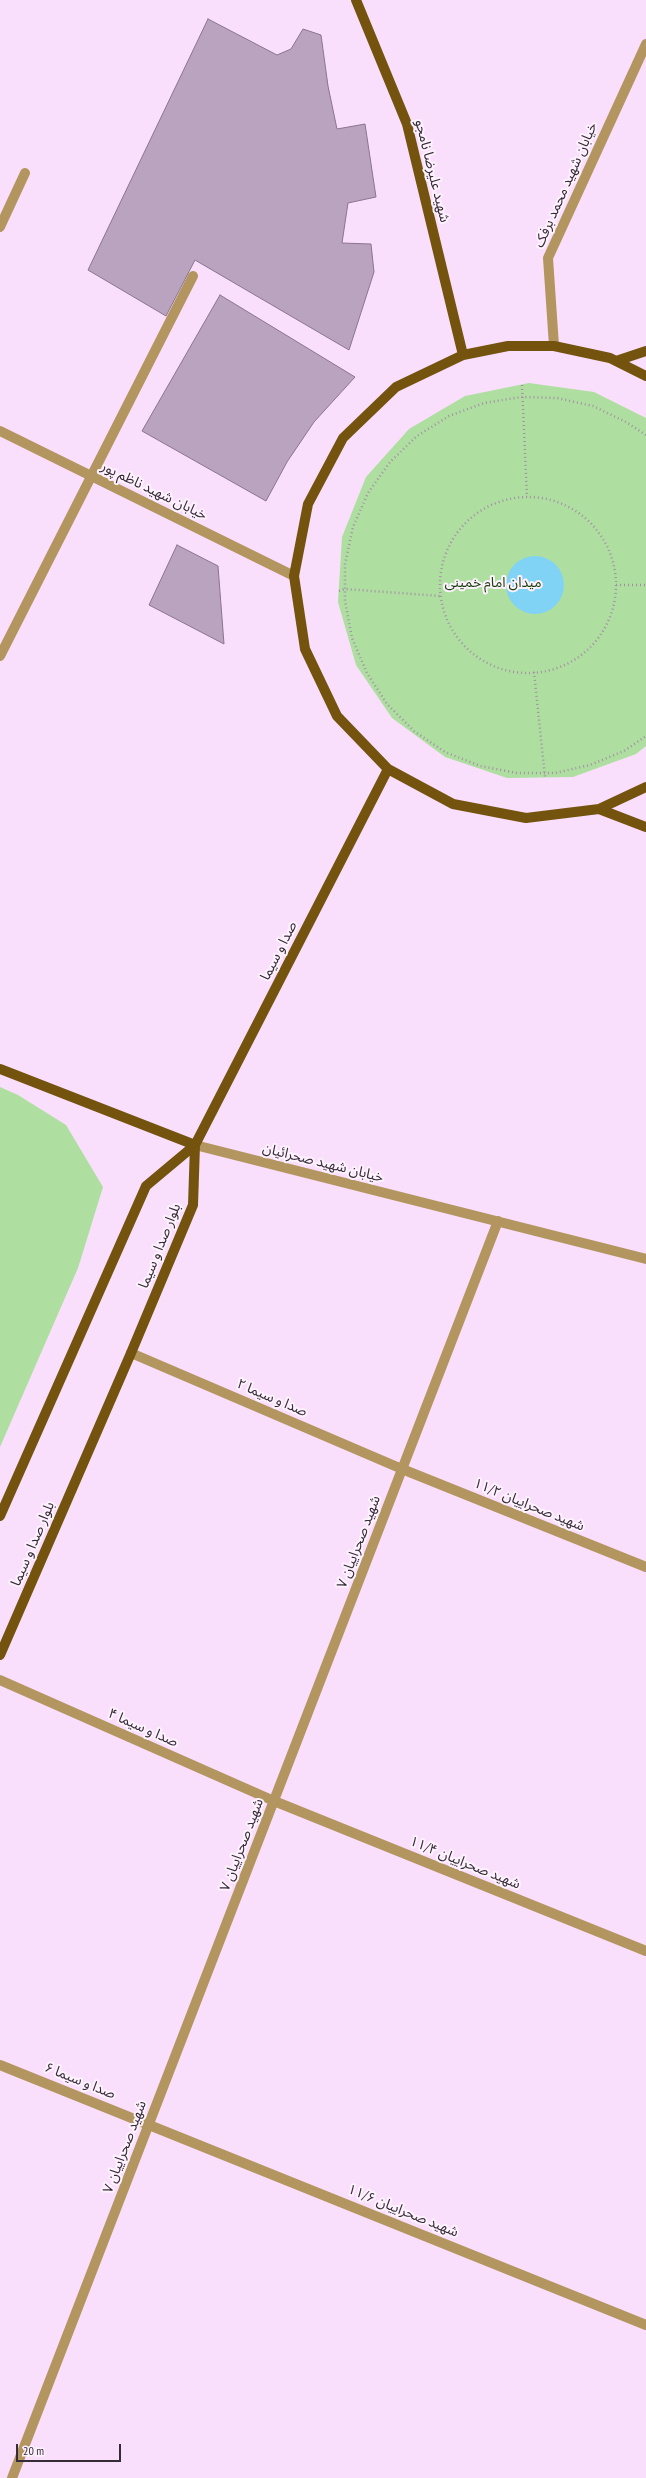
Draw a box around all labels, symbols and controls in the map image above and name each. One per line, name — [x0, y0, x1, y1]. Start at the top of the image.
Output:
street label: شهید علیرضا نامجو — [411, 118, 453, 224]
street label: خیابان شهید محمد برفک — [531, 120, 601, 250]
street label: خیابان شهید ناظم پور — [98, 458, 210, 524]
park label: میدان امام خمینی — [444, 575, 542, 591]
street label: صدا و سیما — [257, 919, 301, 983]
street label: خیابان شهید صحرائیان — [261, 1140, 385, 1186]
street label: بلوار صدا و سیما — [135, 1201, 185, 1291]
street label: صدا و سیما ۲ — [234, 1376, 310, 1420]
street label: شهید صحراییان ۱۱/۲ — [471, 1475, 587, 1535]
street label: شهید صحراییان ۷ — [334, 1493, 384, 1591]
street label: بلوار صدا و سیما — [8, 1499, 58, 1589]
street label: صدا و سیما ۴ — [105, 1705, 181, 1751]
street label: شهید صحراییان ۷ — [217, 1796, 267, 1894]
street label: شهید صحراییان ۱۱/۴ — [407, 1833, 523, 1893]
street label: صدا و سیما ۶ — [42, 2059, 118, 2103]
street label: شهید صحراییان ۷ — [100, 2098, 150, 2196]
street label: شهید صحراییان ۱۱/۶ — [345, 2181, 461, 2241]
scale bar — [18, 2436, 123, 2462]
text: 20 m — [23, 2443, 44, 2458]

